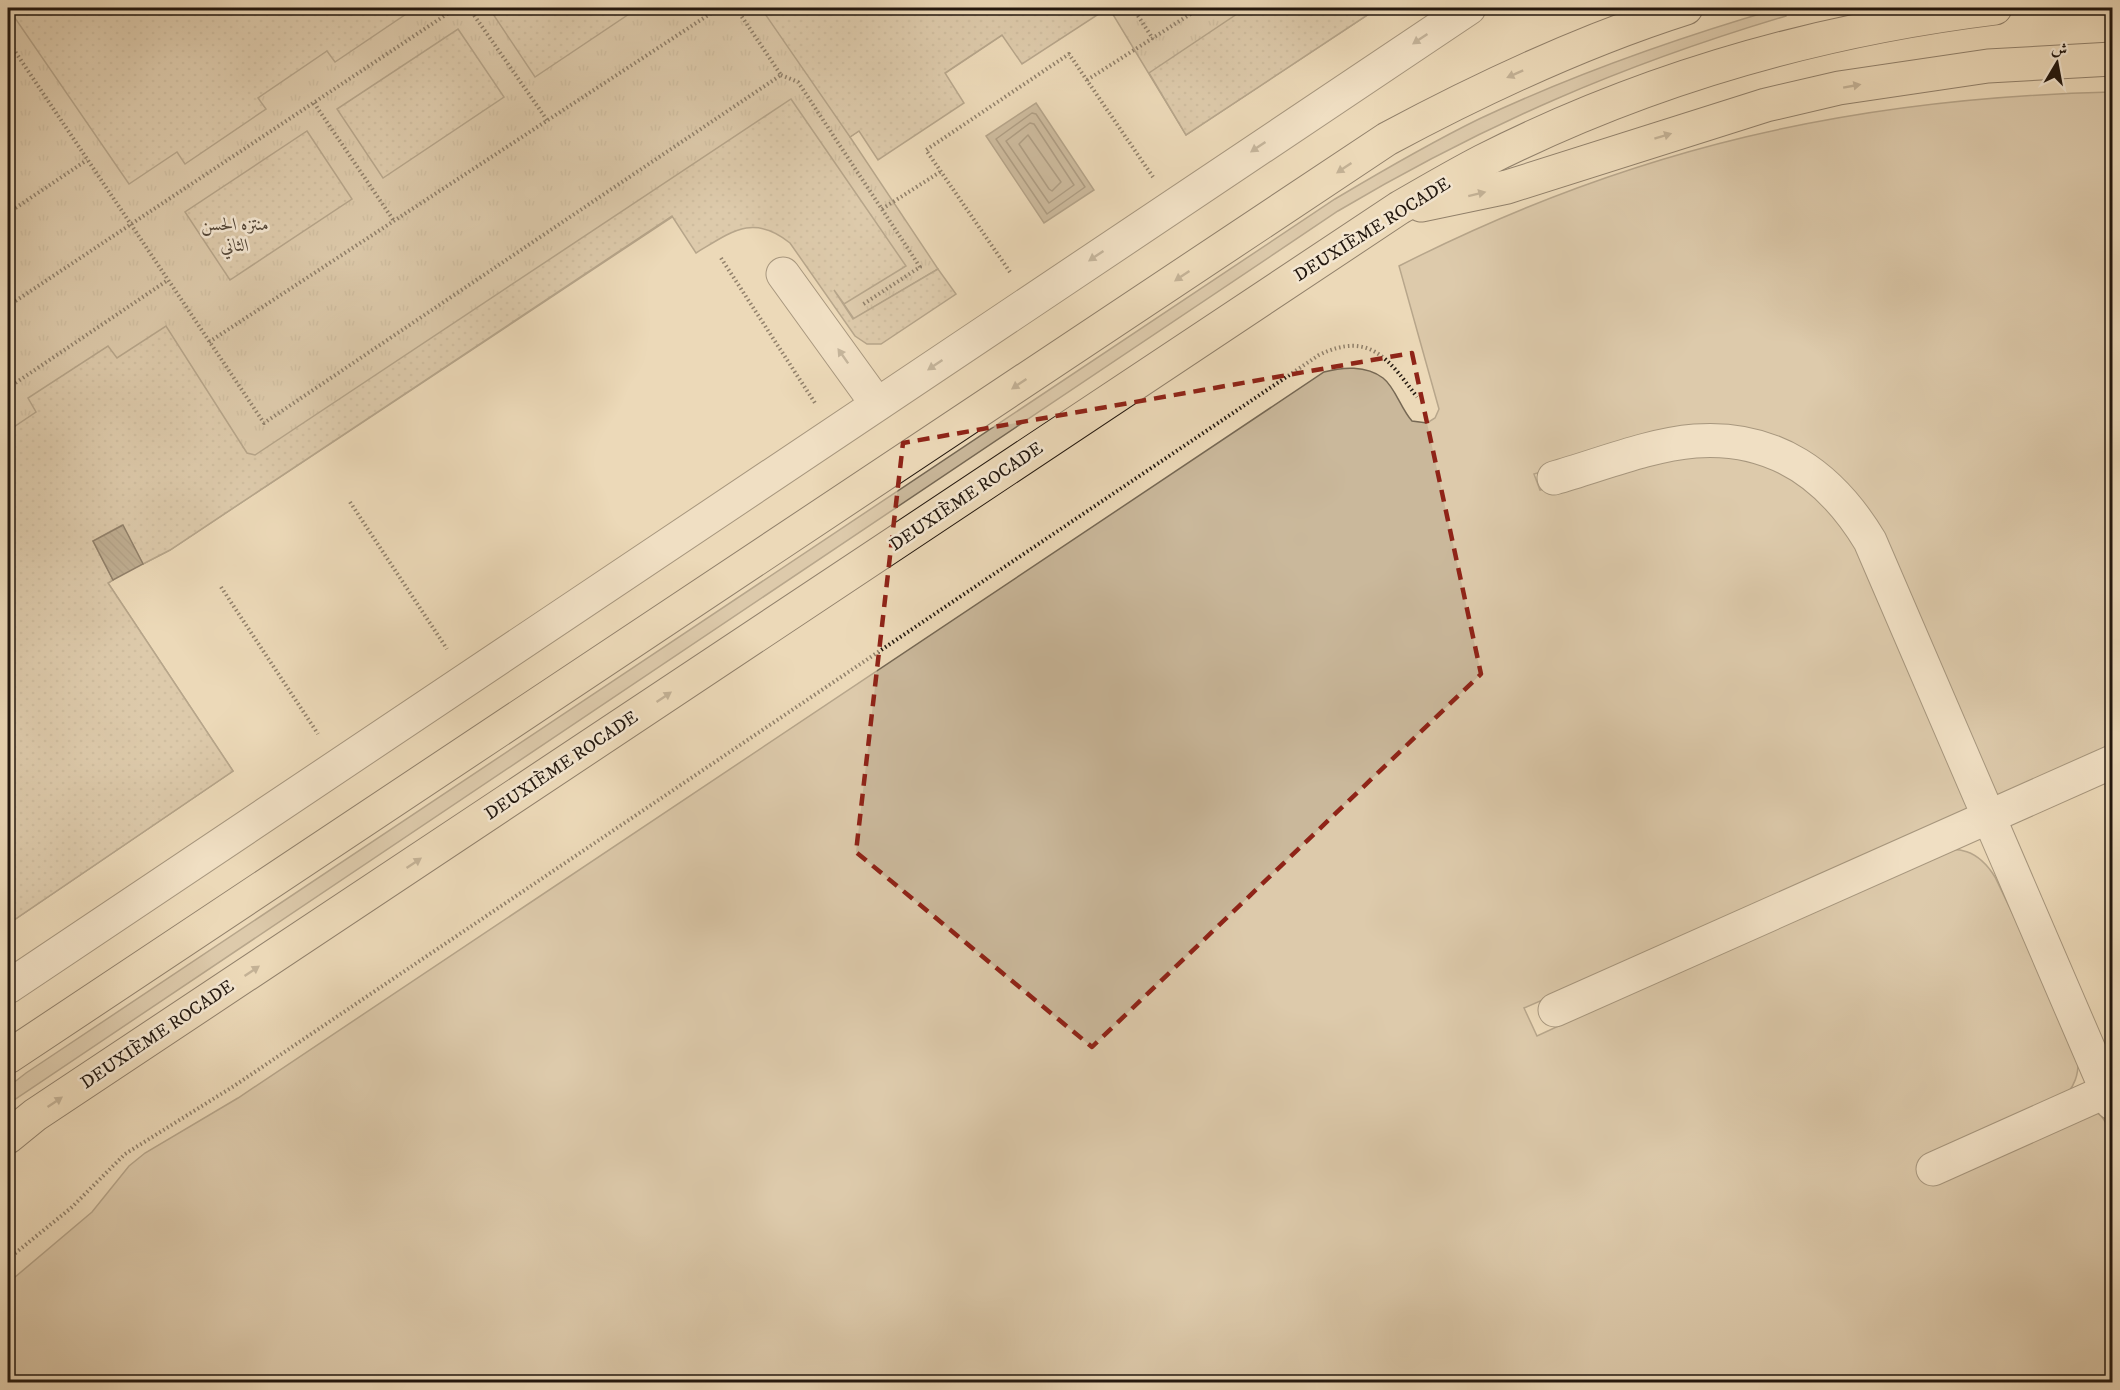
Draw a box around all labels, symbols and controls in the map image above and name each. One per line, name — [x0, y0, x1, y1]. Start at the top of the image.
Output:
one-way arrow — [1412, 33, 1428, 44]
north arrow — [2027, 33, 2087, 93]
text: ش — [2050, 38, 2069, 60]
one-way arrow — [1506, 70, 1523, 79]
one-way arrow — [1842, 81, 1861, 90]
one-way arrow — [1654, 131, 1672, 141]
one-way arrow — [1250, 142, 1266, 153]
one-way arrow — [1336, 162, 1352, 173]
street label: DEUXIÈME ROCADE — [1290, 173, 1455, 287]
one-way arrow — [1468, 189, 1486, 199]
park label: منتزه الحسن الثاني — [201, 214, 269, 260]
one-way arrow — [1088, 251, 1105, 262]
one-way arrow — [1174, 270, 1190, 282]
one-way arrow — [837, 349, 849, 365]
one-way arrow — [927, 359, 943, 371]
one-way arrow — [1011, 378, 1027, 389]
street label: DEUXIÈME ROCADE — [886, 437, 1048, 556]
one-way arrow — [656, 692, 672, 703]
street label: DEUXIÈME ROCADE — [481, 706, 643, 825]
one-way arrow — [406, 857, 422, 869]
one-way arrow — [244, 966, 260, 977]
street label: DEUXIÈME ROCADE — [77, 975, 239, 1094]
one-way arrow — [46, 1096, 62, 1108]

